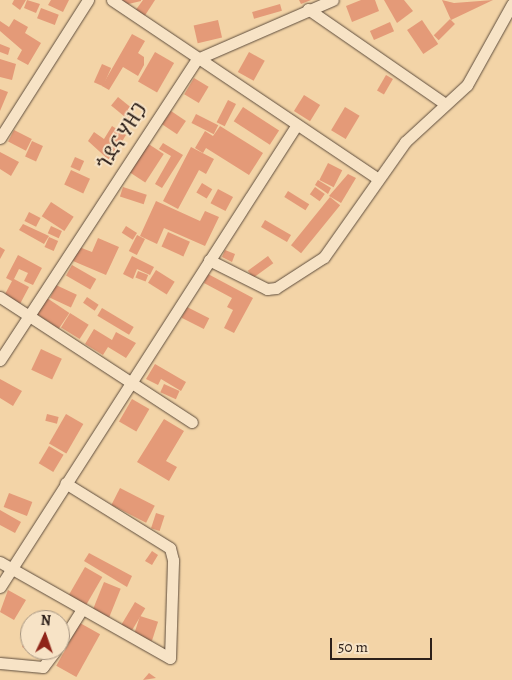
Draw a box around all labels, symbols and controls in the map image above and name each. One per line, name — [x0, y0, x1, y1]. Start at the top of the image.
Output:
street label: ጎደና ሃዘጋ — [91, 98, 153, 174]
north arrow — [20, 610, 70, 660]
text: N — [40, 611, 51, 630]
scale bar — [332, 628, 434, 660]
text: 50 m — [338, 637, 368, 657]

